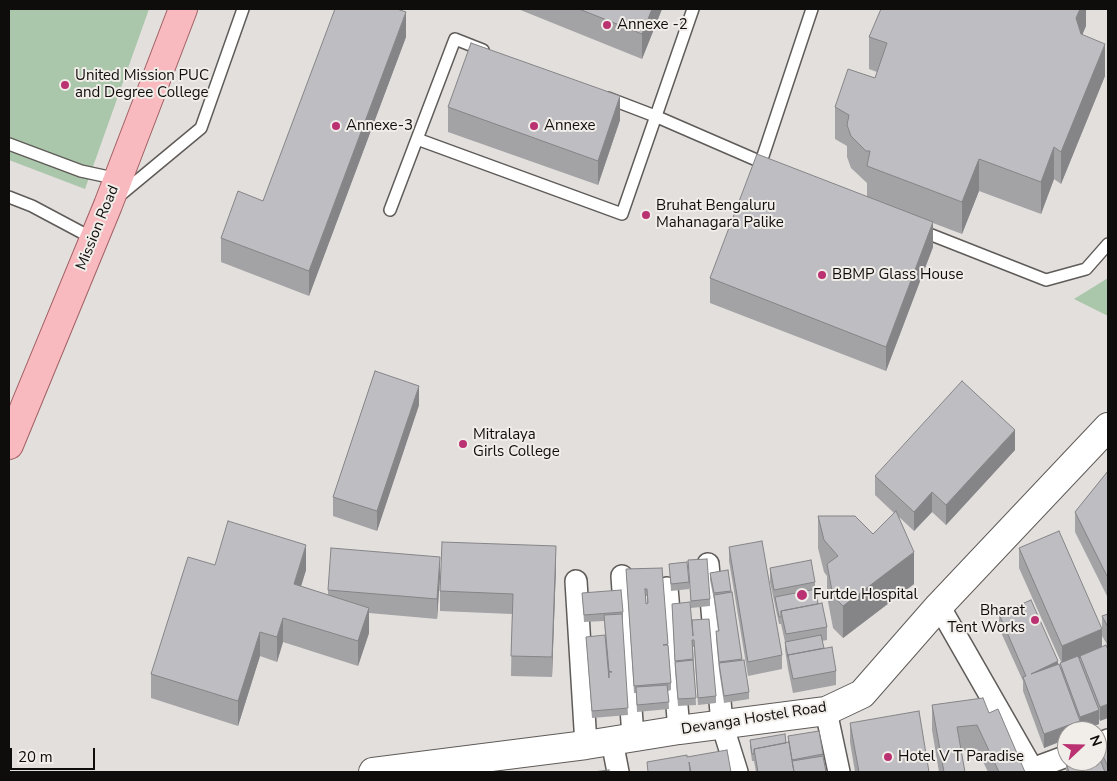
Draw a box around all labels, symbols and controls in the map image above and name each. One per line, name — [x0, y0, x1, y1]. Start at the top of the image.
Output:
place label: Annexe -2 — [617, 16, 688, 34]
marker: Annexe -2 — [601, 19, 613, 31]
place label: United Mission PUC and Degree College — [75, 67, 209, 102]
marker: United Mission PUC and Degree College — [59, 79, 71, 91]
place label: Annexe-3 — [346, 117, 413, 135]
place label: Annexe — [544, 117, 596, 135]
marker: Annexe-3 — [330, 120, 342, 132]
marker: Annexe — [528, 120, 540, 132]
street label: Mission Road — [73, 183, 123, 273]
place label: Bruhat Bengaluru Mahanagara Palike — [656, 197, 784, 232]
marker: Bruhat Bengaluru Mahanagara Palike — [640, 209, 652, 221]
place label: BBMP Glass House — [832, 266, 963, 284]
marker: BBMP Glass House — [816, 269, 828, 281]
place label: Mitralaya Girls College — [473, 426, 560, 461]
marker: Mitralaya Girls College — [457, 438, 469, 450]
place label: Furtde Hospital — [813, 586, 918, 604]
marker: Furtde Hospital — [795, 588, 809, 602]
place label: Bharat Tent Works — [948, 602, 1025, 637]
marker: Bharat Tent Works — [1029, 614, 1041, 626]
street label: Devanga Hostel Road — [680, 699, 828, 739]
north arrow — [1057, 721, 1107, 771]
text: N — [1085, 732, 1106, 749]
scale bar — [12, 738, 98, 770]
text: 20 m — [18, 747, 53, 767]
place label: Hotel V T Paradise — [898, 748, 1024, 766]
marker: Hotel V T Paradise — [882, 751, 894, 763]

